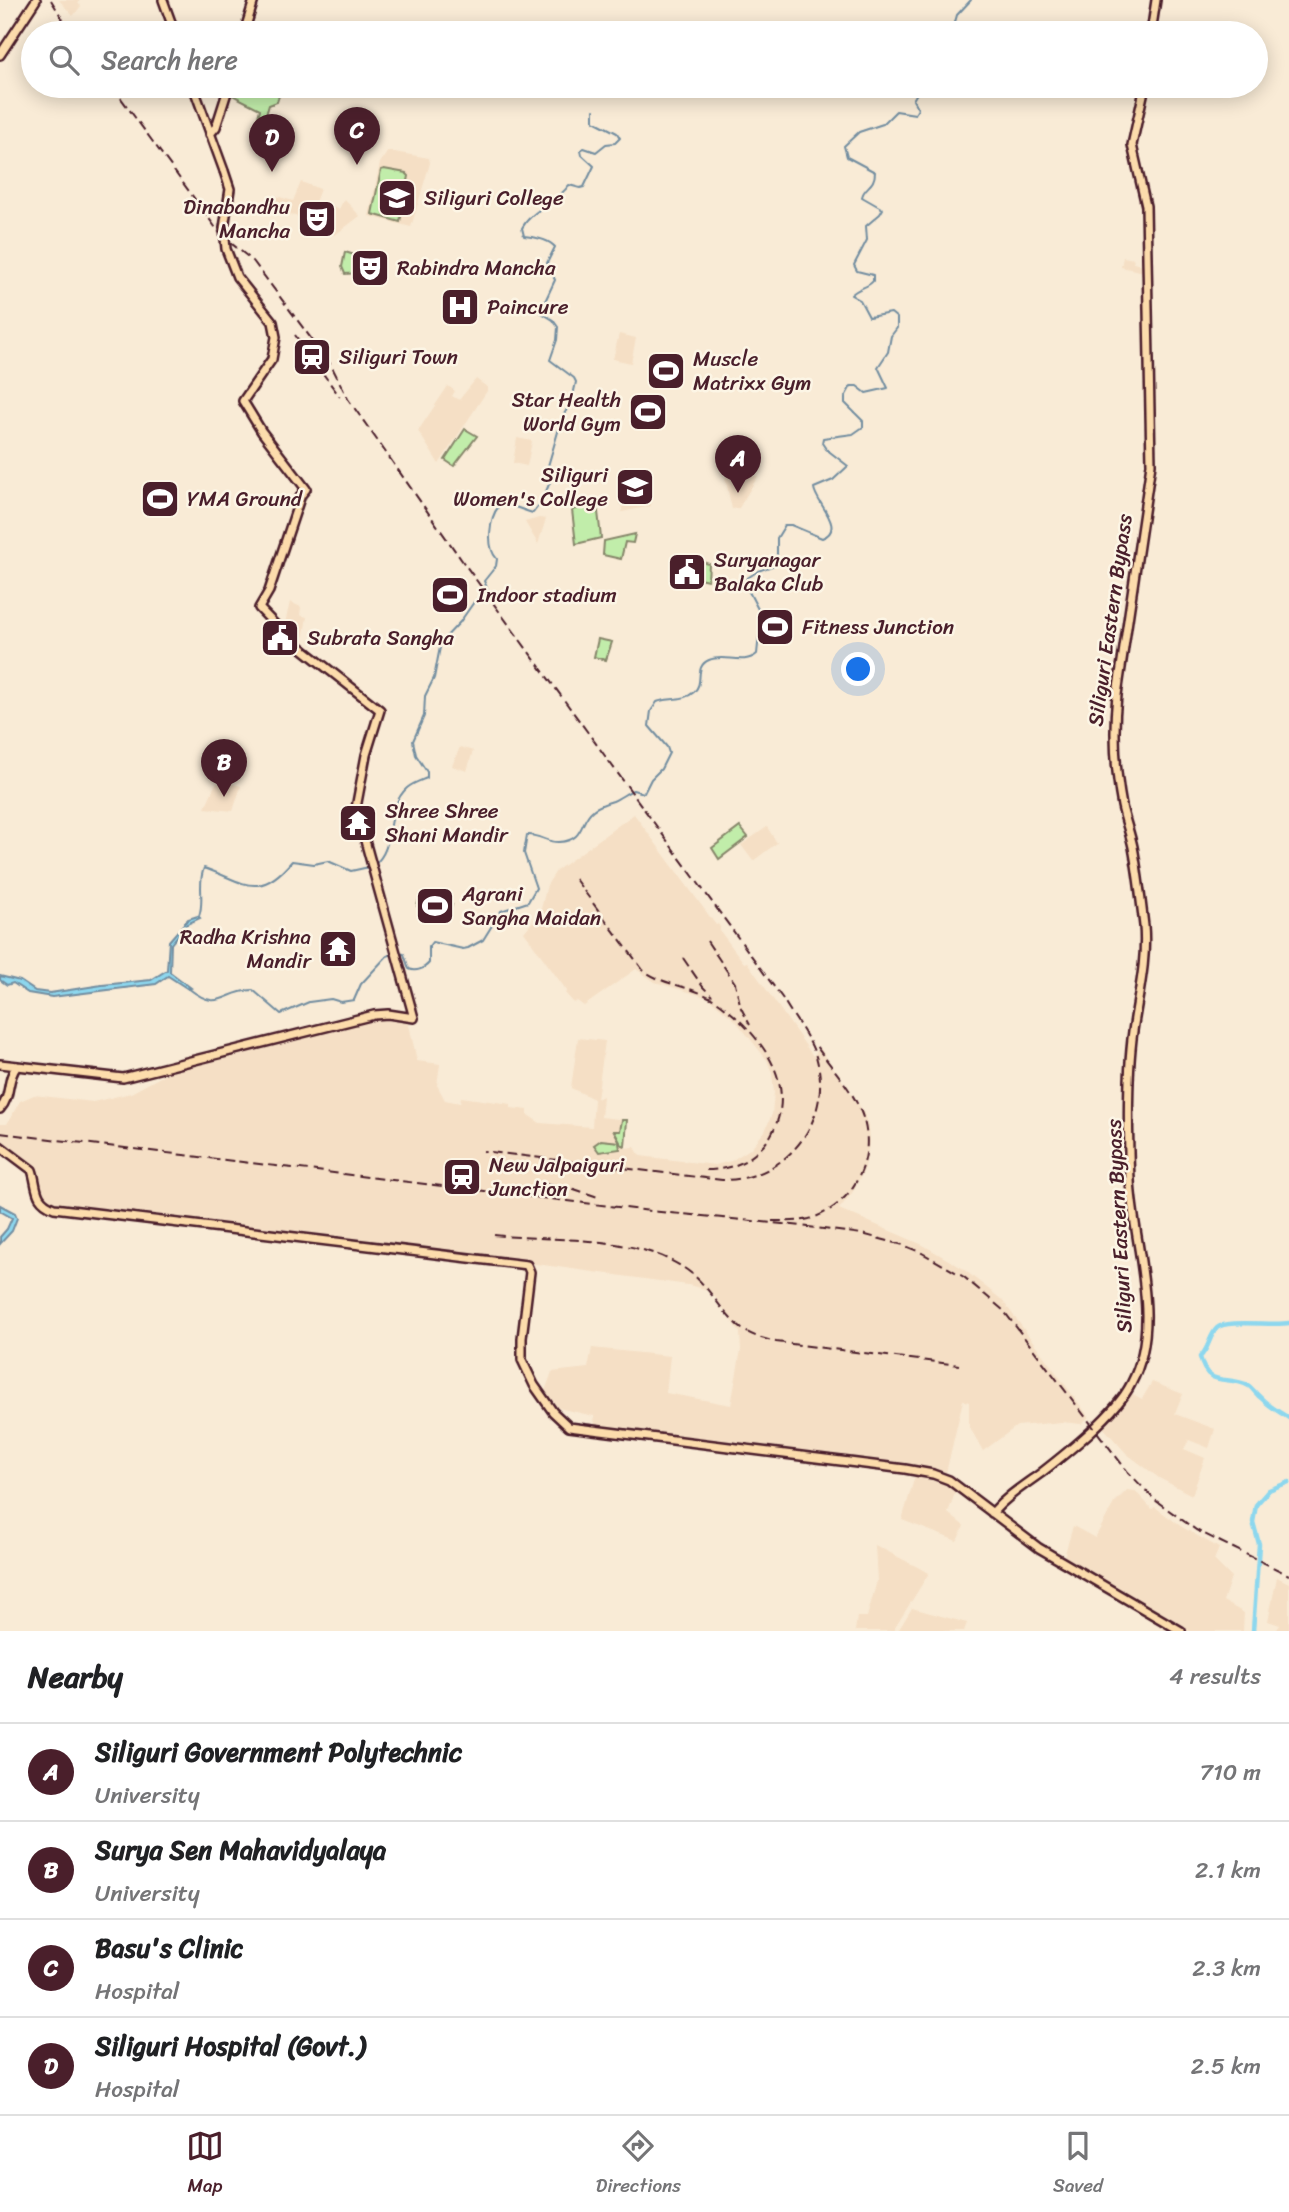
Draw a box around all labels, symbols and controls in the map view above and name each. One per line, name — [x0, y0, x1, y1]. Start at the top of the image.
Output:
search box — [21, 21, 1268, 98]
text: Search here — [101, 37, 238, 83]
icon: search — [45, 41, 83, 79]
pin: C — [334, 107, 380, 165]
pin: D — [249, 114, 295, 172]
school or university icon: Siliguri College — [376, 177, 418, 219]
place label: Siliguri College — [424, 179, 564, 217]
place label: Dinabandhu Mancha — [183, 188, 291, 250]
theatre icon: Dinabandhu Mancha — [296, 198, 338, 240]
theatre icon: Rabindra Mancha — [349, 247, 391, 289]
place label: Rabindra Mancha — [397, 249, 556, 287]
hospital icon: Paincure — [439, 286, 481, 328]
place label: Paincure — [487, 288, 569, 326]
station icon: Siliguri Town — [291, 336, 333, 378]
place label: Siliguri Town — [339, 338, 458, 376]
place label: Muscle Matrixx Gym — [693, 340, 811, 402]
sports icon: Muscle Matrixx Gym — [645, 350, 687, 392]
place label: Star Health World Gym — [512, 381, 621, 443]
sports icon: Star Health World Gym — [627, 391, 669, 433]
pin: A — [715, 435, 761, 493]
place label: Siliguri Women's College — [453, 456, 609, 518]
school or university icon: Siliguri Women's College — [614, 466, 656, 508]
sports icon: YMA Ground — [139, 478, 181, 520]
place label: YMA Ground — [187, 480, 304, 518]
street label: Siliguri Eastern Bypass — [1076, 511, 1144, 729]
place label: Suryanagar Balaka Club — [714, 541, 824, 603]
public building icon: Suryanagar Balaka Club — [666, 551, 708, 593]
sports icon: Indoor stadium — [429, 574, 471, 616]
place label: Indoor stadium — [476, 576, 617, 614]
sports icon: Fitness Junction — [754, 606, 796, 648]
place label: Fitness Junction — [802, 608, 954, 646]
public building icon: Subrata Sangha — [259, 617, 301, 659]
place label: Subrata Sangha — [307, 619, 454, 657]
your location — [841, 652, 875, 686]
pin: B — [201, 739, 247, 797]
place label: Shree Shree Shani Mandir — [385, 792, 509, 854]
temple icon: Shree Shree Shani Mandir — [337, 802, 379, 844]
place label: Agrani Sangha Maidan — [461, 875, 601, 937]
sports icon: Agrani Sangha Maidan — [414, 885, 456, 927]
place label: Radha Krishna Mandir — [180, 918, 312, 980]
temple icon: Radha Krishna Mandir — [317, 928, 359, 970]
street label: Siliguri Eastern Bypass — [1094, 1118, 1144, 1334]
place label: New Jalpaiguri Junction — [488, 1146, 626, 1208]
station icon: New Jalpaiguri Junction — [441, 1156, 483, 1198]
text: Nearby — [28, 1650, 123, 1704]
text: 4 results — [1169, 1656, 1261, 1697]
text: Siliguri Government Polytechnic — [95, 1729, 462, 1775]
text: A — [43, 1752, 59, 1793]
text: 710 m — [1200, 1752, 1261, 1793]
text: University — [95, 1775, 200, 1816]
text: Surya Sen Mahavidyalaya — [95, 1827, 386, 1873]
text: B — [44, 1850, 58, 1891]
text: 2.1 km — [1195, 1850, 1261, 1891]
text: University — [95, 1873, 200, 1914]
text: Basu's Clinic — [95, 1925, 244, 1971]
text: C — [44, 1948, 58, 1989]
text: 2.3 km — [1192, 1948, 1261, 1989]
text: Hospital — [95, 1971, 179, 2012]
text: Siliguri Hospital (Govt.) — [95, 2023, 365, 2069]
text: D — [44, 2046, 58, 2087]
text: 2.5 km — [1191, 2046, 1261, 2087]
text: Hospital — [95, 2069, 179, 2110]
tab: Map — [186, 2127, 224, 2202]
tab: Directions — [596, 2127, 681, 2202]
tab: Saved — [1053, 2127, 1103, 2202]

